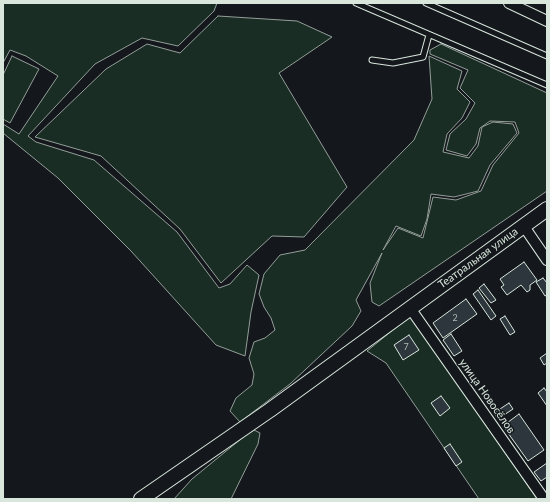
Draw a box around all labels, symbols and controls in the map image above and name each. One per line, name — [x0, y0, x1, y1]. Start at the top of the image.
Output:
street label: Театральная улица — [436, 225, 520, 291]
house number: 2 — [452, 313, 458, 323]
house number: 7 — [403, 342, 409, 352]
street label: улица Новосёлов — [456, 356, 518, 436]

